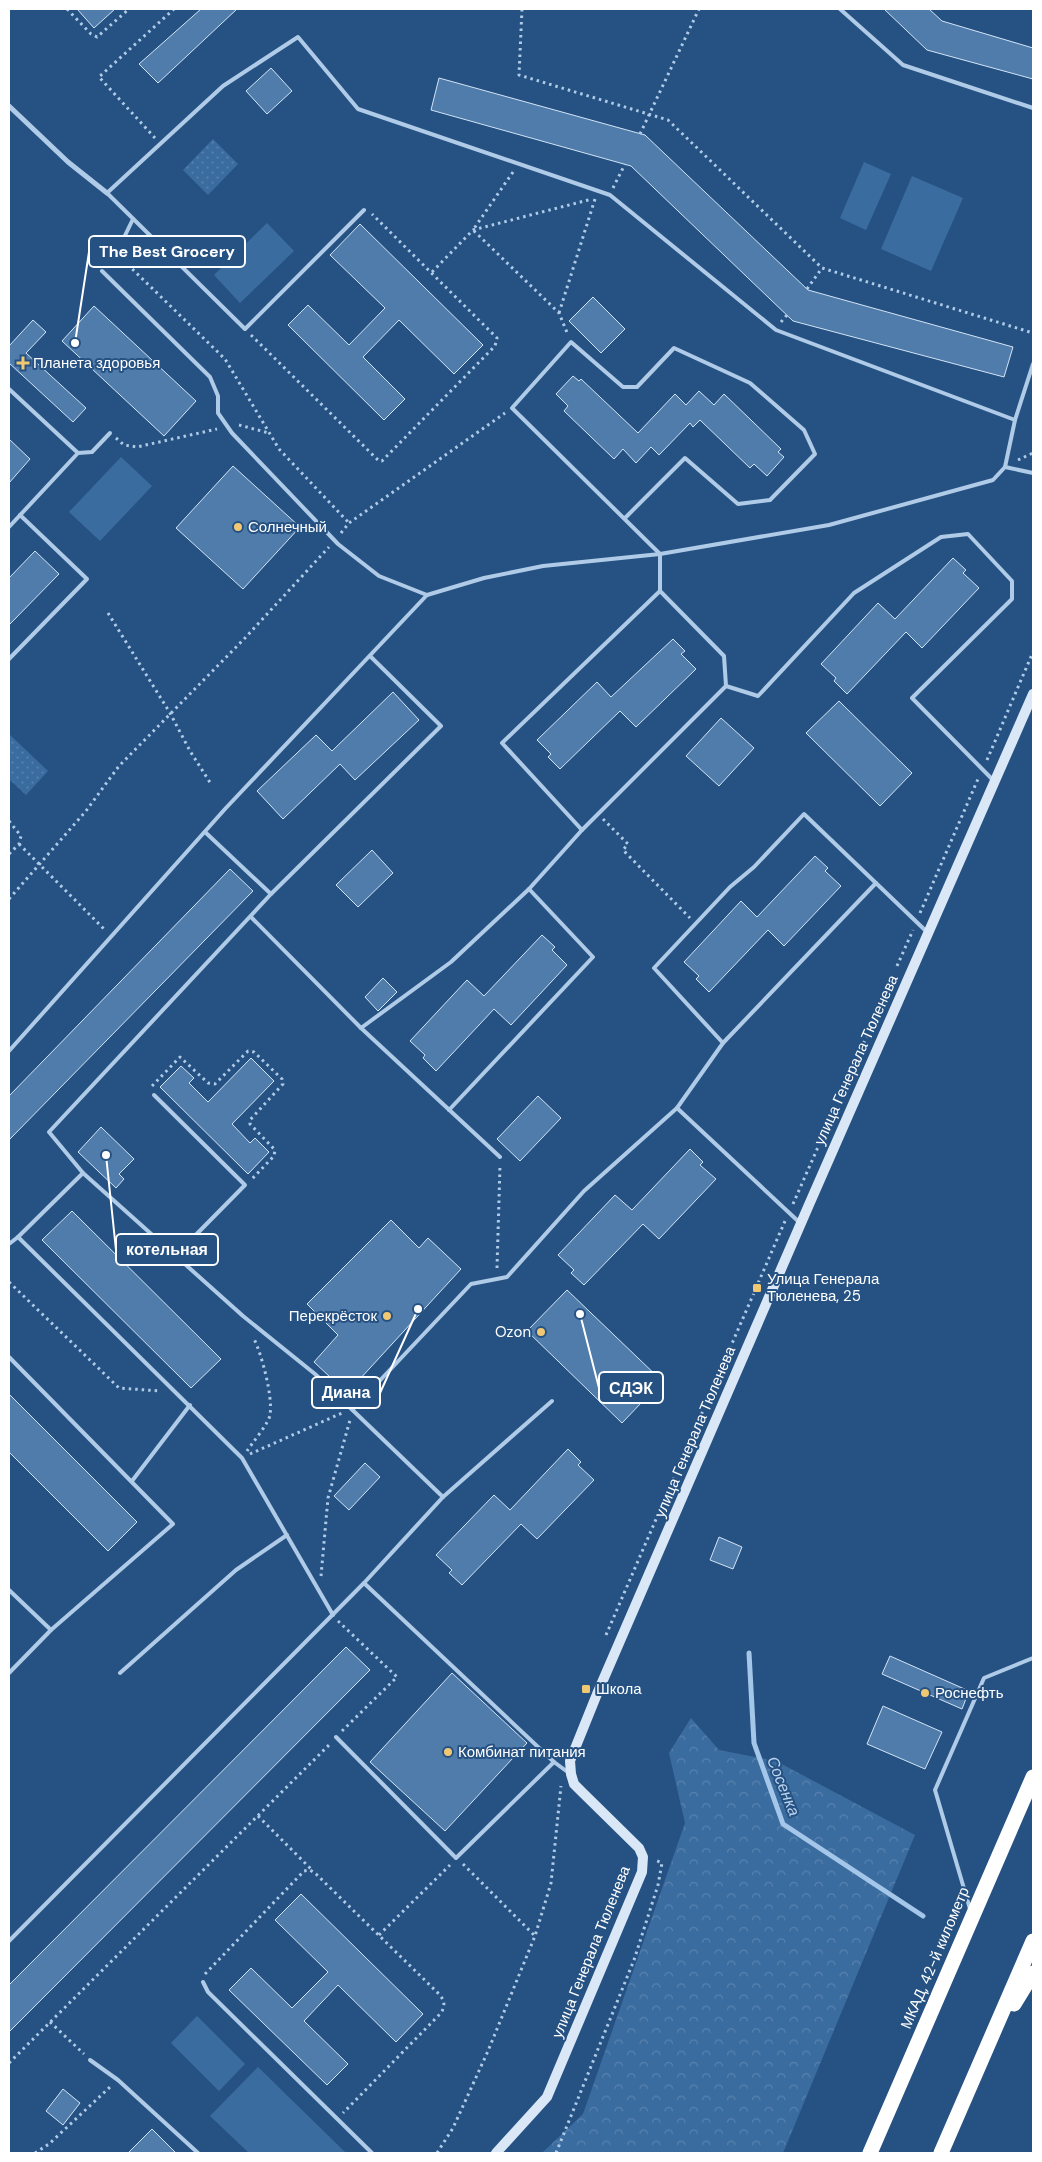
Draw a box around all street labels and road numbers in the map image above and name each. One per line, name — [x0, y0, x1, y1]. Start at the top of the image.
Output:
street label: улица Генерала Тюленева — [809, 971, 903, 1148]
street label: улица Генерала Тюленева — [650, 1343, 740, 1521]
street label: улица Генерала Тюленева — [547, 1862, 635, 2041]
street label: МКАД, 42-й километр — [896, 1884, 974, 2032]

